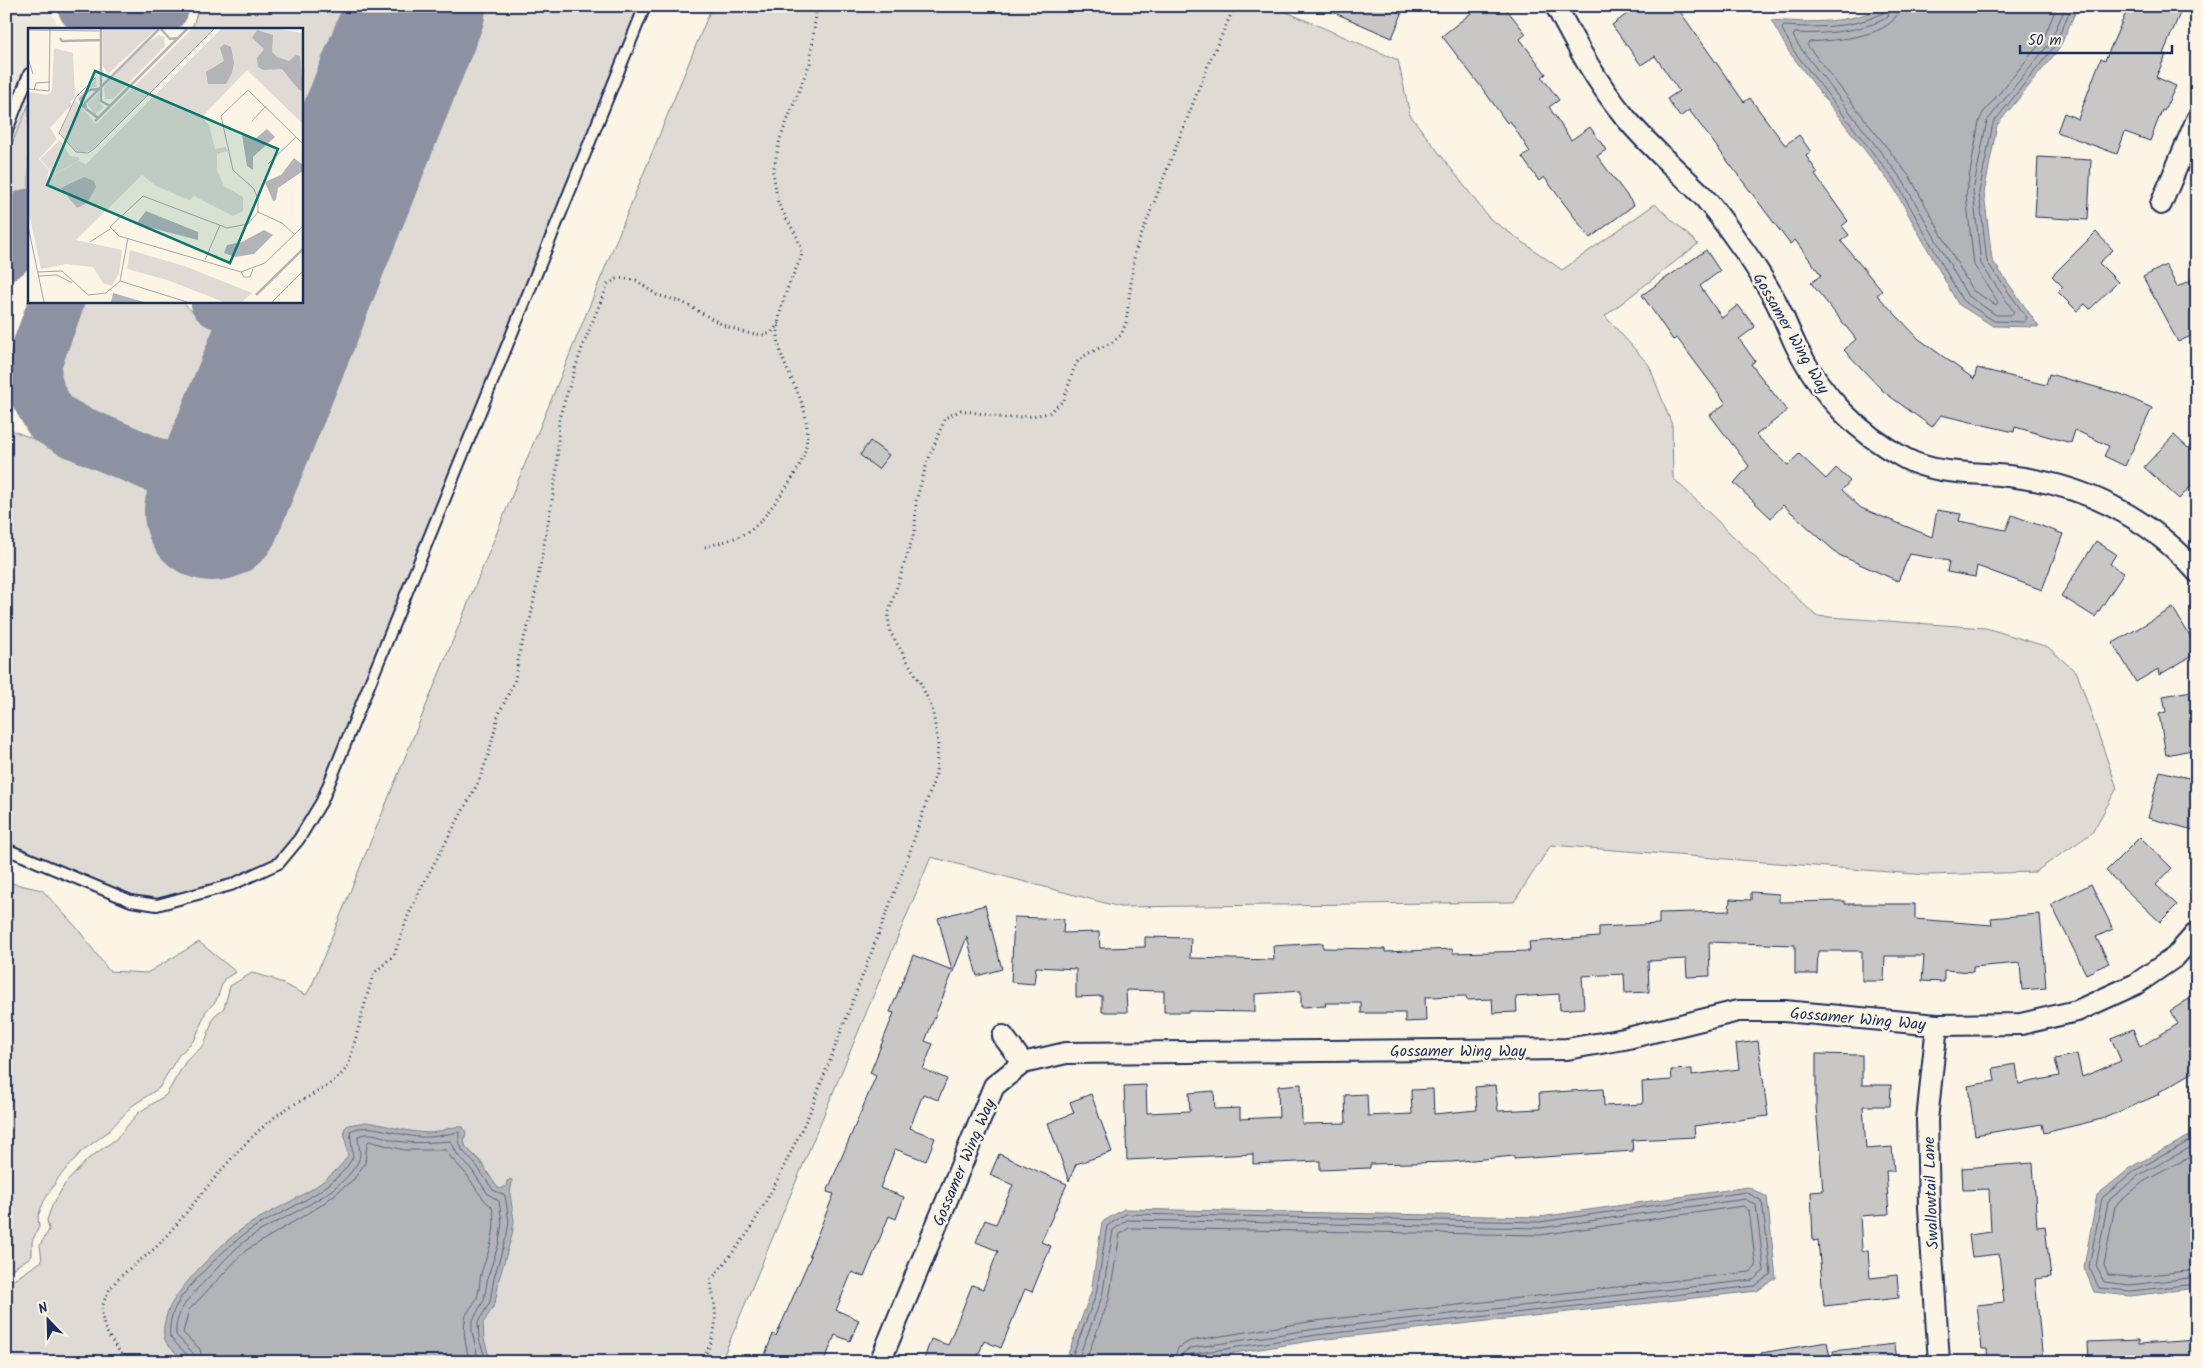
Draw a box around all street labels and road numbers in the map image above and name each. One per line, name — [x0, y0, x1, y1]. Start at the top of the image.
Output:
street label: Gossamer Wing Way — [1746, 269, 1836, 399]
street label: Gossamer Wing Way — [1789, 1001, 1927, 1038]
street label: Gossamer Wing Way — [1390, 1039, 1527, 1064]
street label: Gossamer Wing Way — [926, 1095, 1003, 1230]
street label: Swallowtail Lane — [1917, 1136, 1946, 1250]

